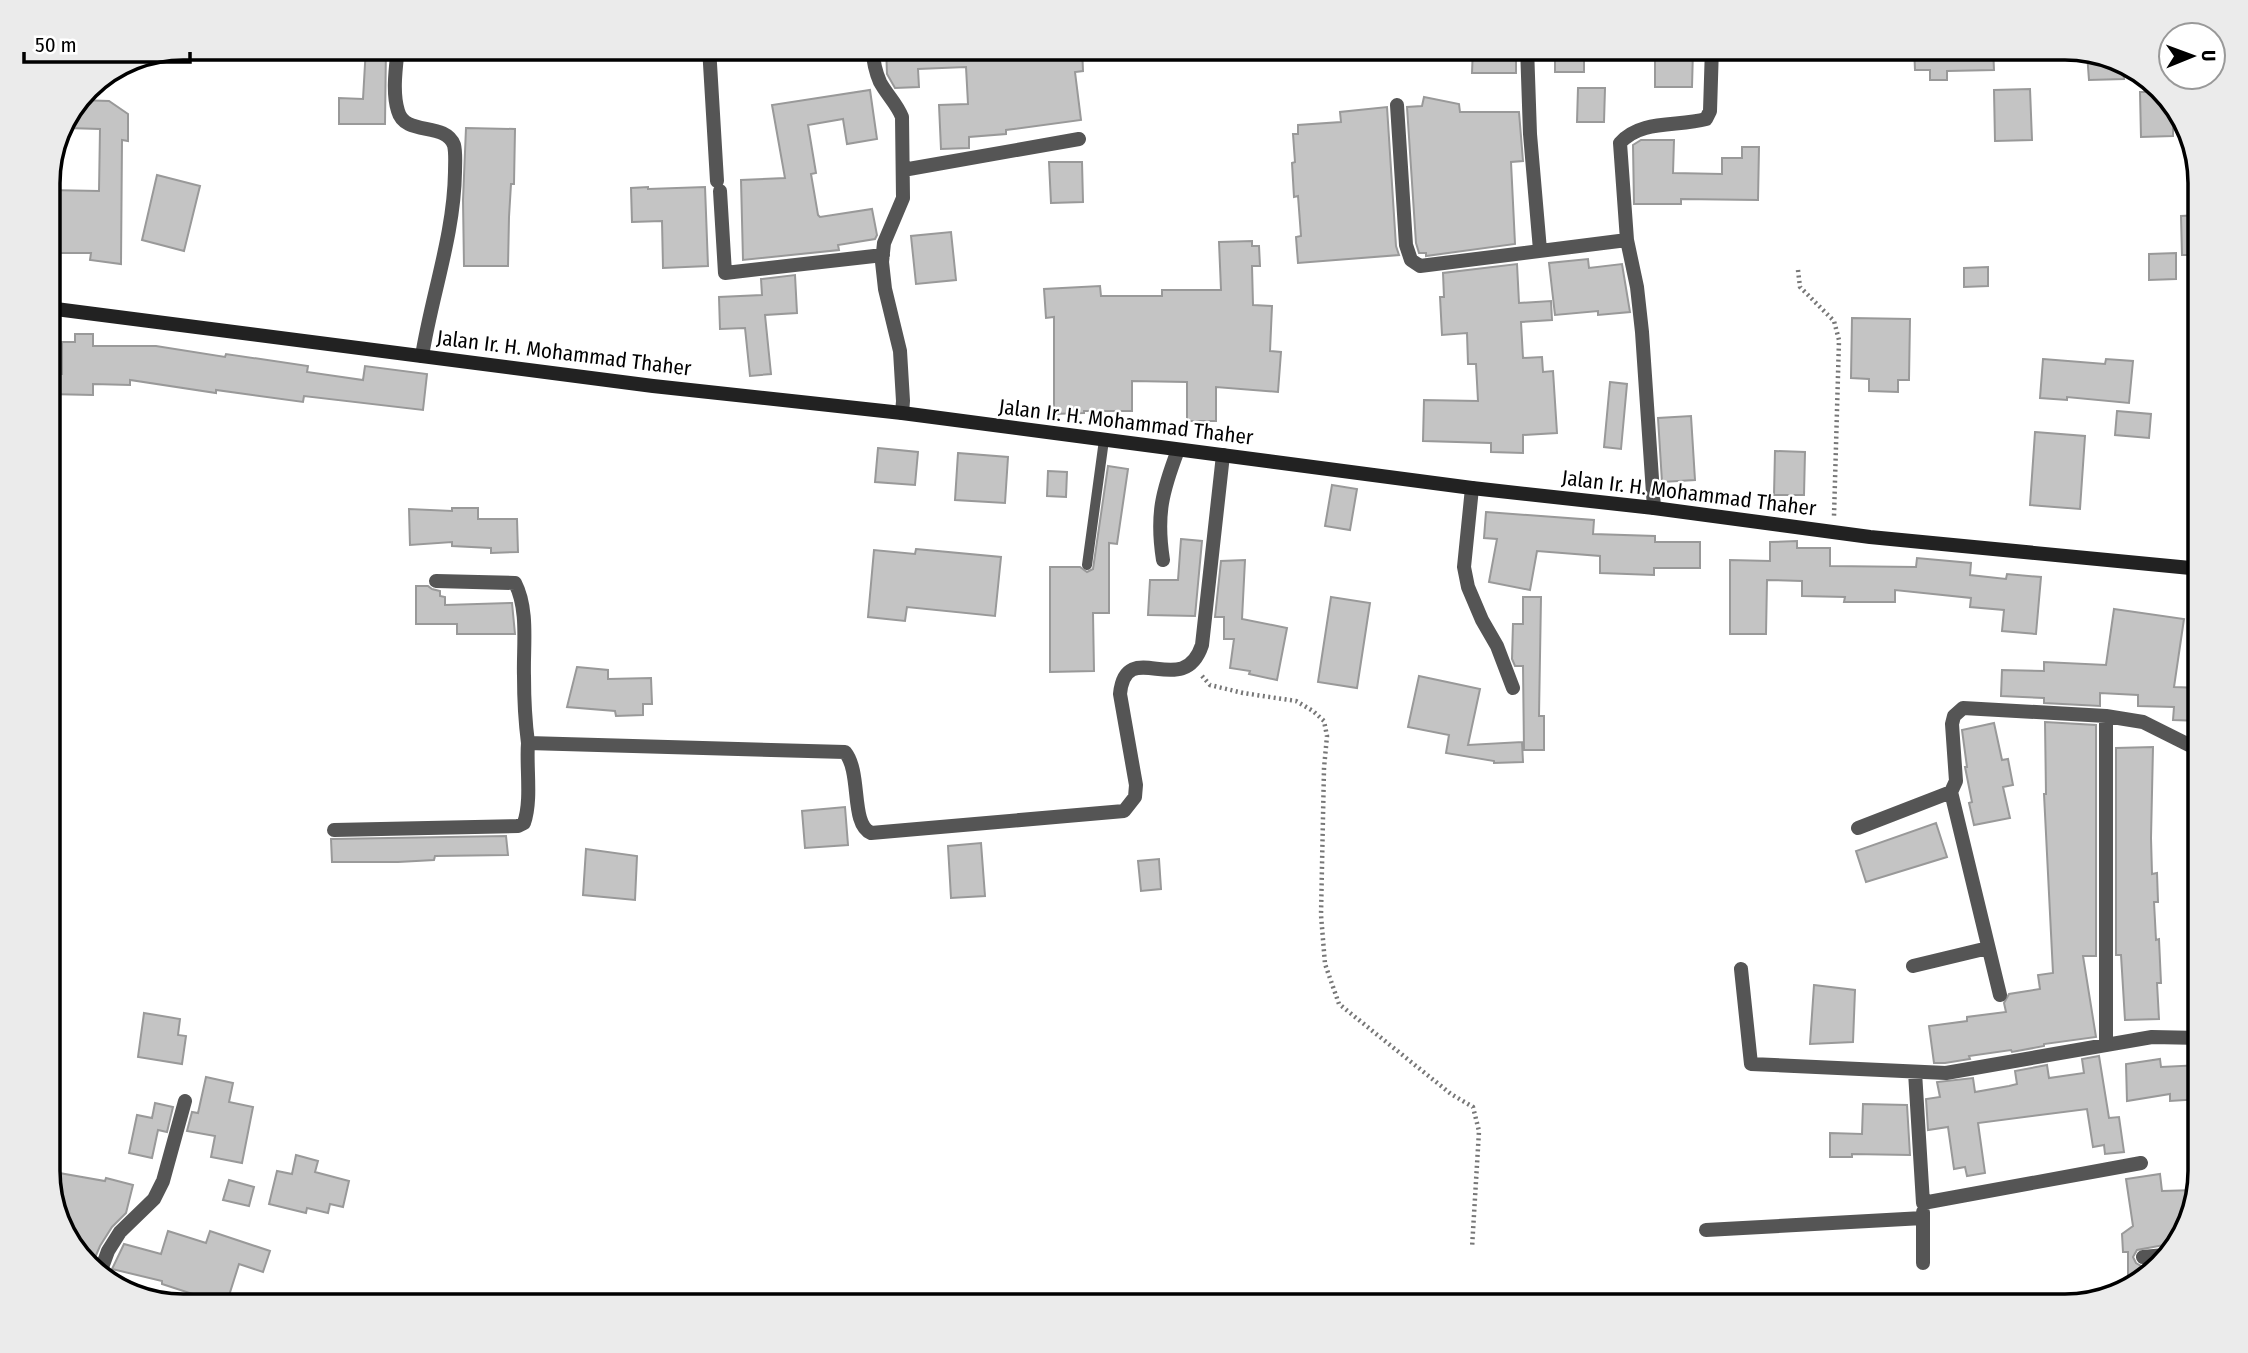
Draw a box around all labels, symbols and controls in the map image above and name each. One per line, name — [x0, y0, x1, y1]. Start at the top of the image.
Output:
scale bar — [24, 21, 191, 65]
north arrow — [2157, 21, 2227, 91]
text: 50 m — [35, 32, 77, 58]
text: U — [2197, 50, 2220, 61]
street label: Jalan Ir. H. Mohammad Thaher — [435, 324, 693, 382]
street label: Jalan Ir. H. Mohammad Thaher — [997, 393, 1255, 451]
street label: Jalan Ir. H. Mohammad Thaher — [1560, 464, 1818, 522]

